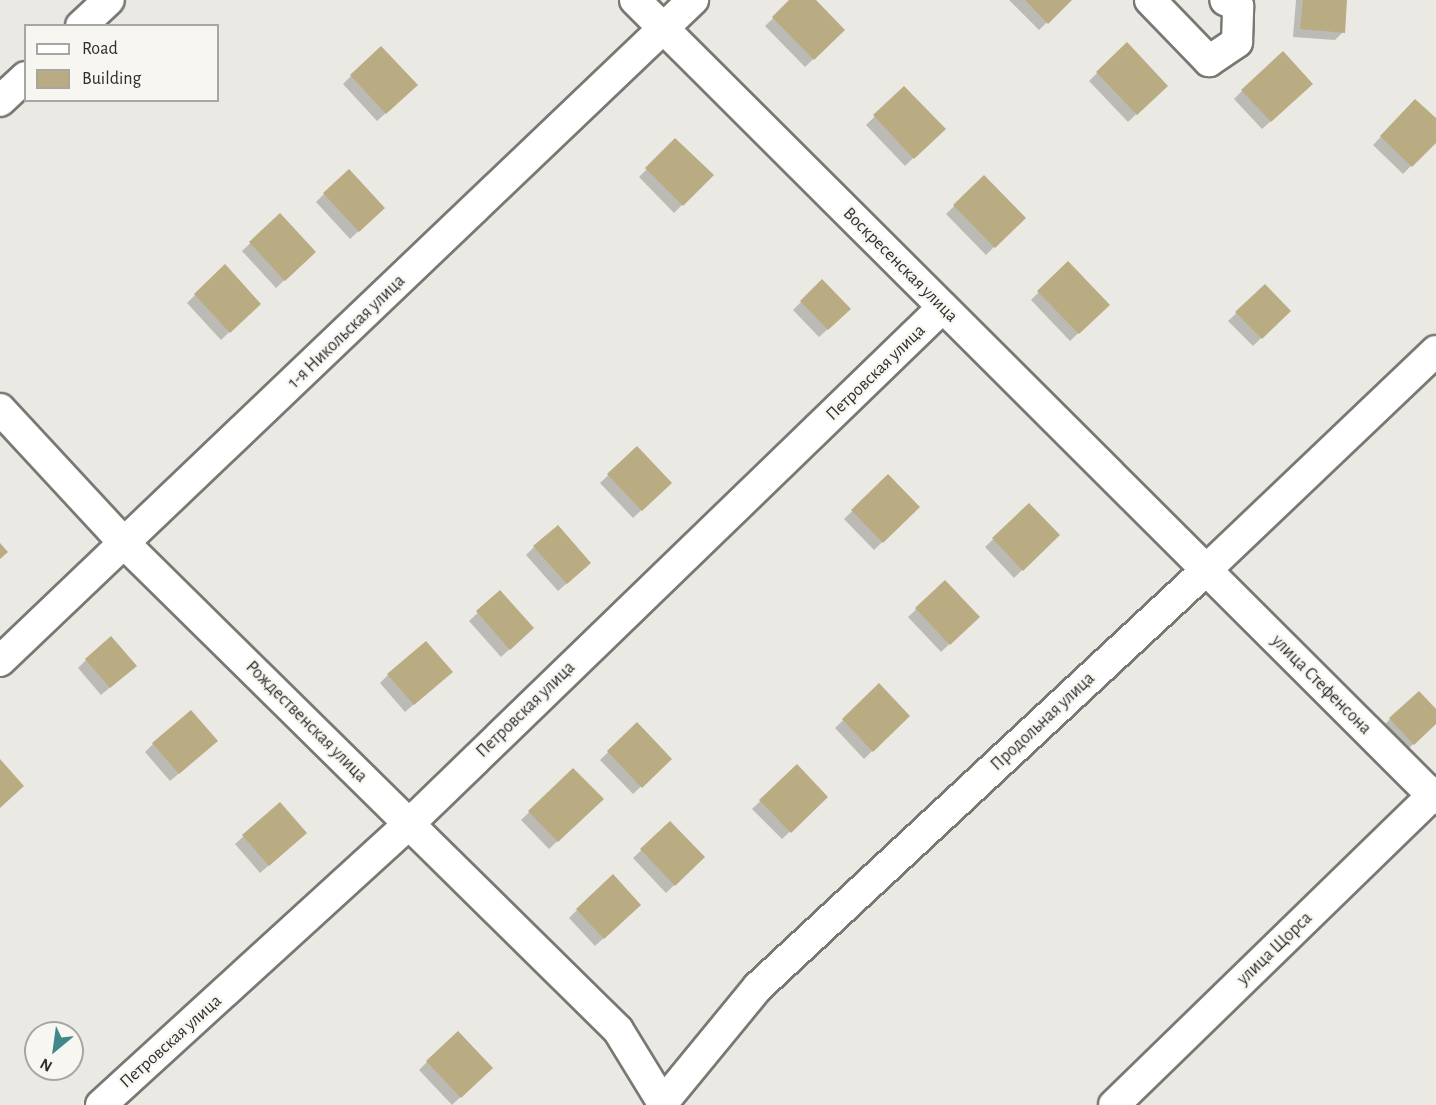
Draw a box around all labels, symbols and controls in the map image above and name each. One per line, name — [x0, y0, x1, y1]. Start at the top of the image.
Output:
legend — [24, 24, 219, 102]
text: Road — [82, 40, 118, 58]
text: Building — [82, 70, 141, 88]
street label: Воскресенская улица — [838, 203, 962, 327]
street label: 1-я Никольская улица — [284, 271, 410, 393]
street label: Петровская улица — [822, 320, 930, 426]
street label: улица Стефенсона — [1267, 631, 1375, 739]
street label: Рождественская улица — [241, 657, 371, 787]
street label: Петровская улица — [472, 657, 580, 763]
street label: Продольная улица — [986, 668, 1100, 776]
street label: улица Щорса — [1233, 908, 1317, 990]
street label: Петровская улица — [116, 991, 226, 1093]
north arrow — [24, 1021, 84, 1081]
text: N — [37, 1055, 55, 1075]

